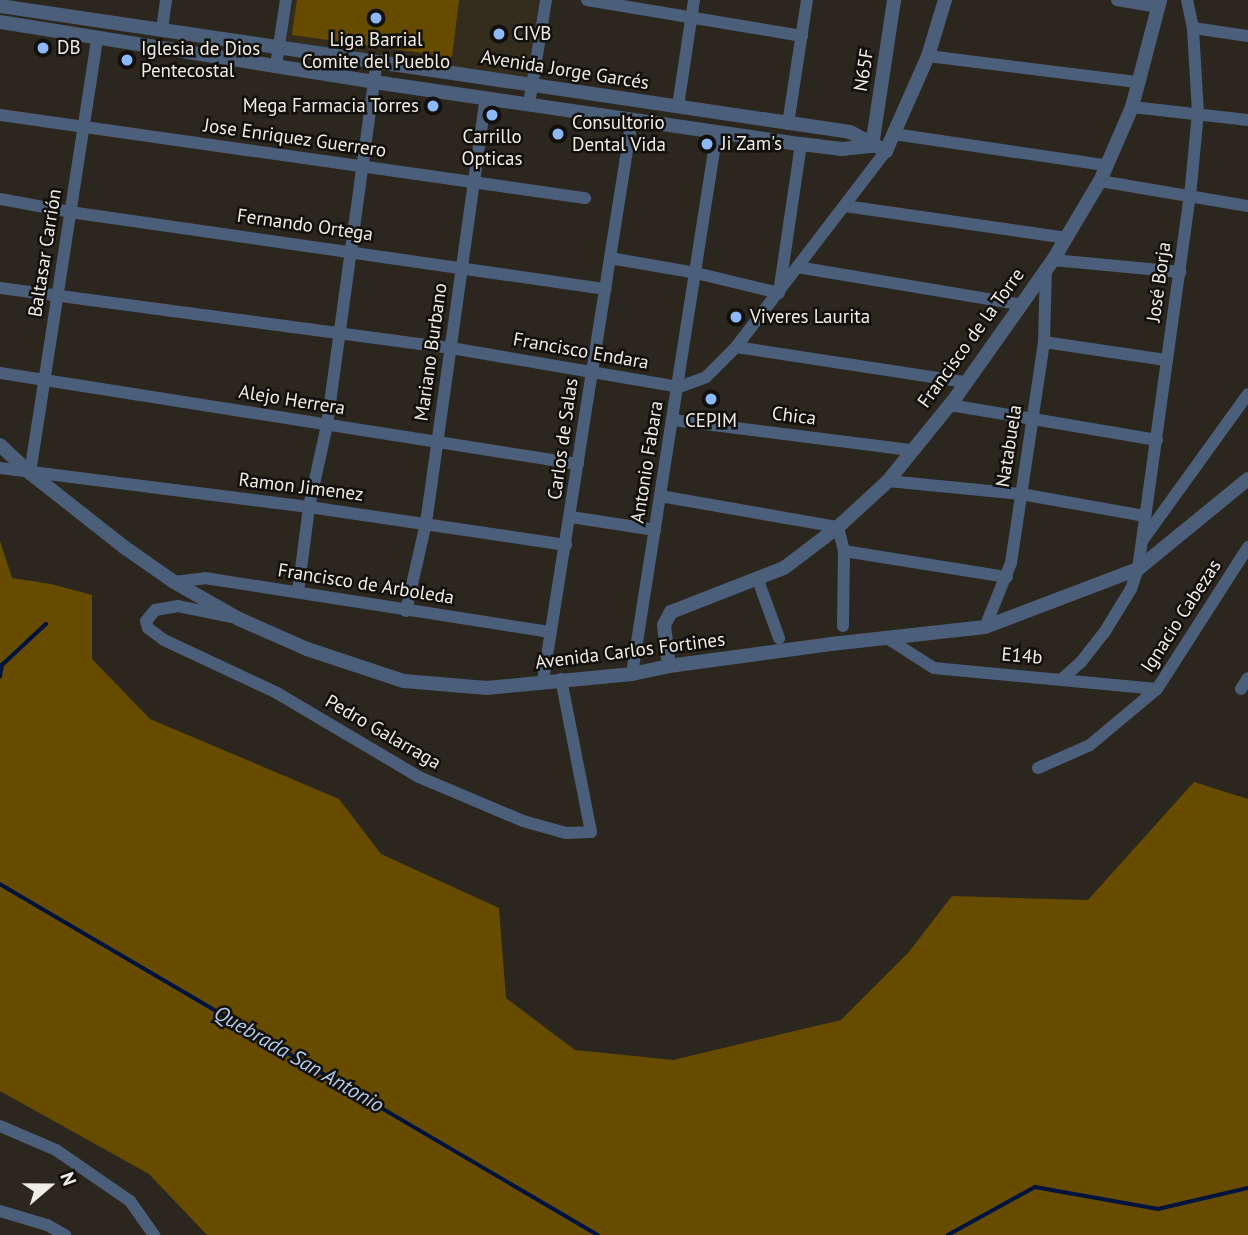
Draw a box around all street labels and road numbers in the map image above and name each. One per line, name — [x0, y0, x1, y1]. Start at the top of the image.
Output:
street label: Avenida Jorge Garcés — [479, 45, 651, 95]
street label: N65F — [849, 47, 879, 93]
street label: Jose Enriquez Guerrero — [202, 114, 388, 162]
street label: Baltasar Carrión — [24, 187, 66, 319]
street label: Fernando Ortega — [236, 204, 374, 246]
street label: José Borja — [1142, 240, 1176, 324]
street label: Francisco de la Torre — [913, 264, 1029, 412]
street label: Mariano Burbano — [410, 282, 452, 422]
street label: Francisco Endara — [511, 328, 651, 374]
street label: Carlos de Salas — [543, 377, 583, 501]
street label: Alejo Herrera — [237, 380, 347, 420]
street label: Antonio Fabara — [626, 399, 668, 525]
street label: Chica — [771, 402, 817, 430]
street label: Natabuela — [991, 403, 1027, 489]
street label: Ramon Jimenez — [237, 468, 365, 506]
street label: Ignacio Cabezas — [1136, 555, 1226, 677]
street label: Francisco de Arboleda — [276, 559, 456, 609]
street label: Avenida Carlos Fortines — [534, 628, 726, 674]
street label: E14b — [1001, 643, 1043, 669]
street label: Pedro Galarraga — [321, 690, 445, 774]

